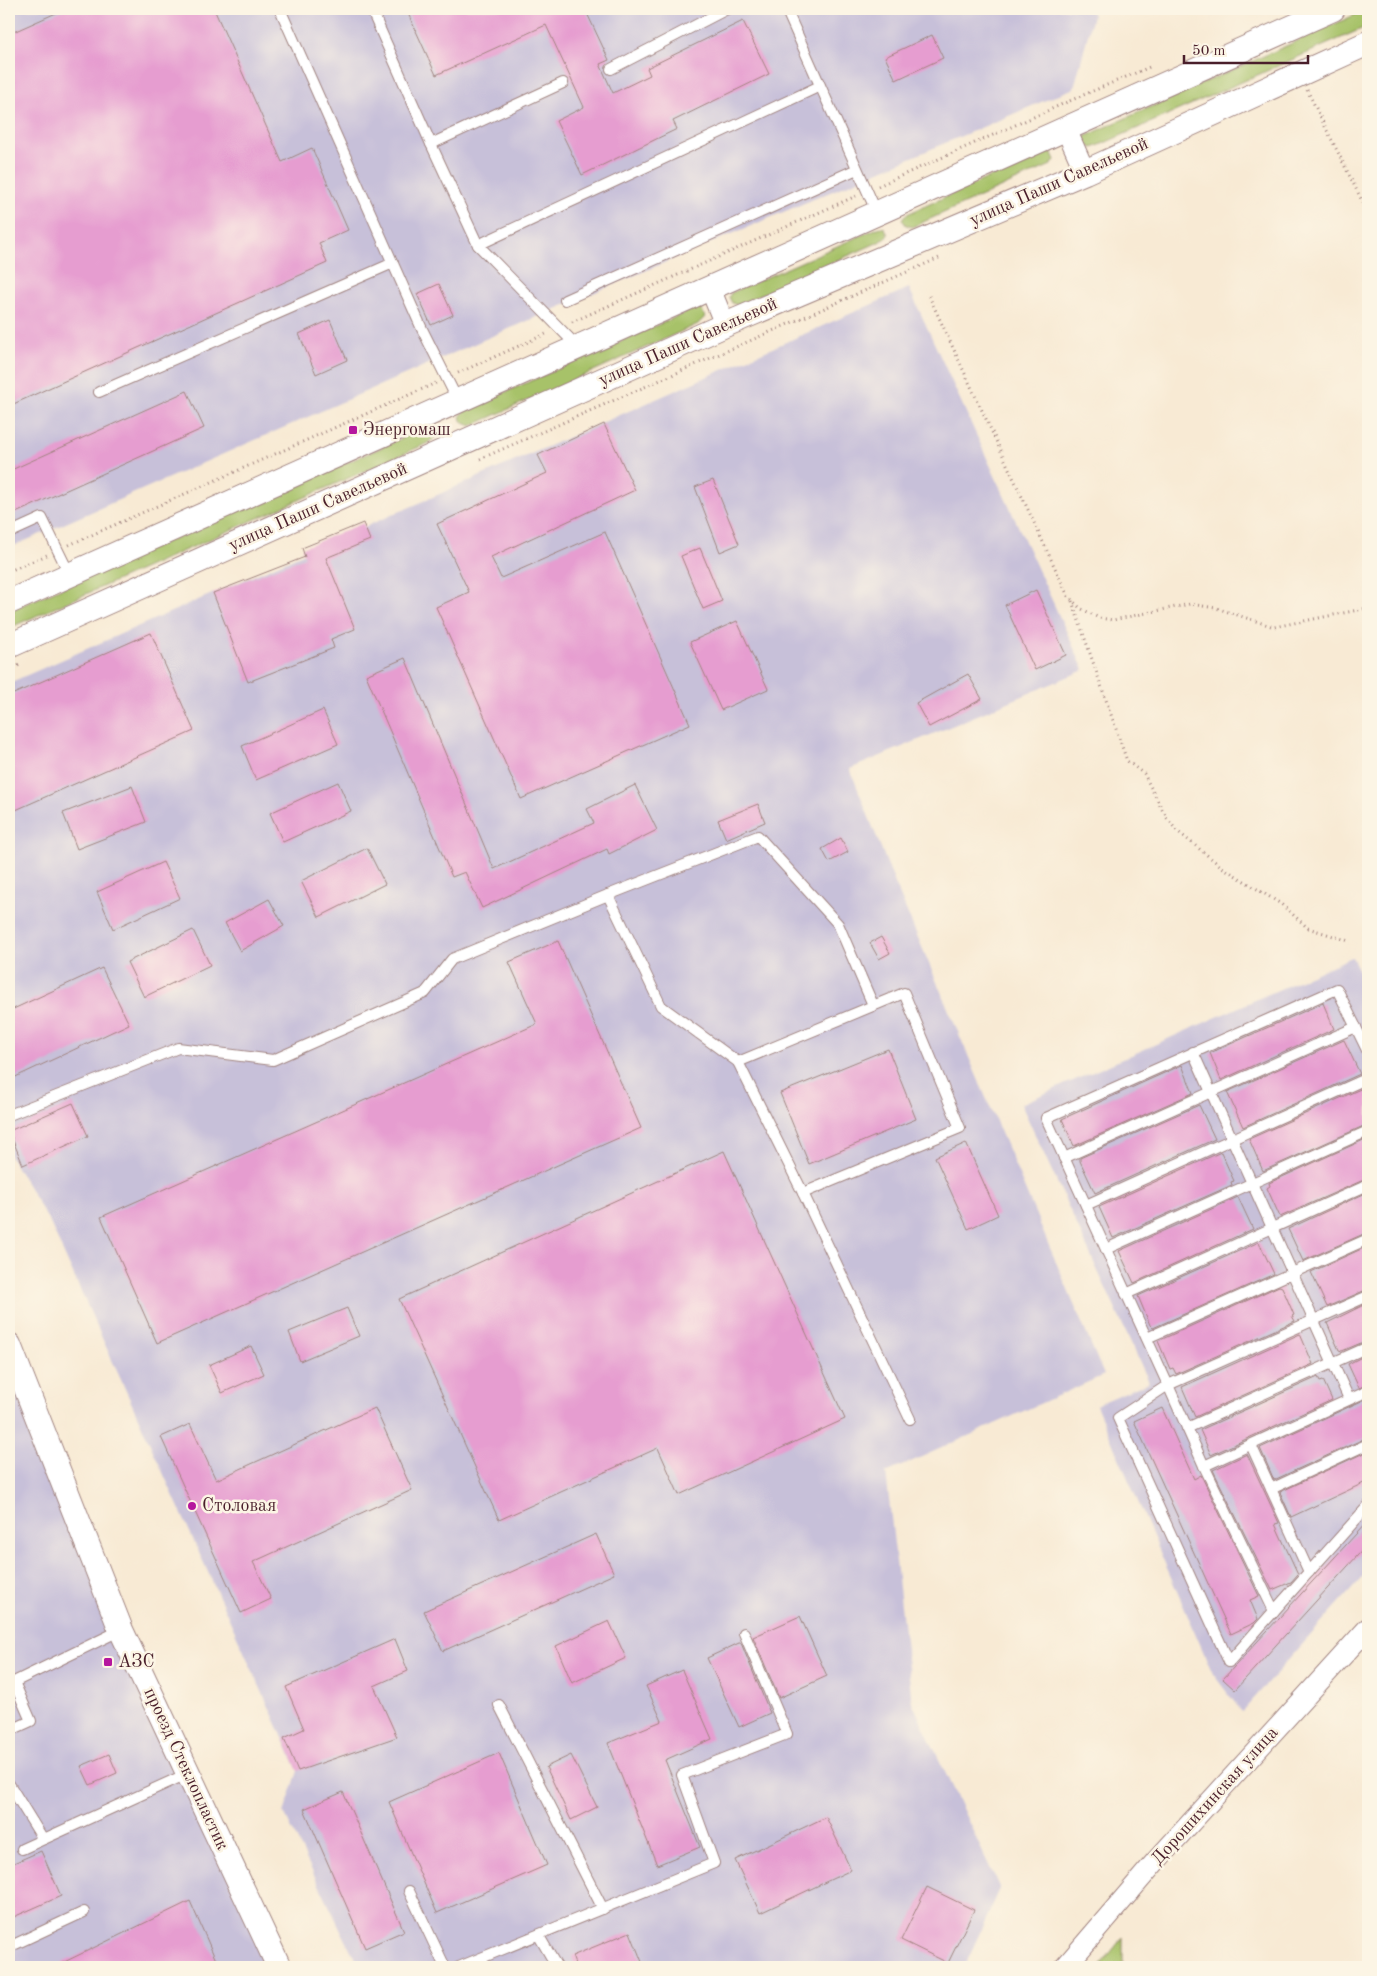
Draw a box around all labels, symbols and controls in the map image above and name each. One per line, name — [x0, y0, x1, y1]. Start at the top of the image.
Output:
scale bar — [1184, 32, 1308, 64]
text: 50 m — [1192, 44, 1226, 59]
street label: улица Паши Савельевой — [967, 134, 1151, 230]
street label: улица Паши Савельевой — [596, 294, 780, 390]
place label: Энергомаш — [363, 421, 451, 439]
marker: Энергомаш — [347, 424, 359, 436]
street label: улица Паши Савельевой — [226, 459, 410, 555]
place label: Столовая — [202, 1497, 276, 1515]
marker: Столовая — [186, 1500, 198, 1512]
place label: АЗС — [118, 1653, 154, 1671]
marker: АЗС — [102, 1656, 114, 1668]
street label: проезд Стеклопластик — [140, 1685, 232, 1853]
street label: Дорошихинская улица — [1148, 1723, 1282, 1869]

